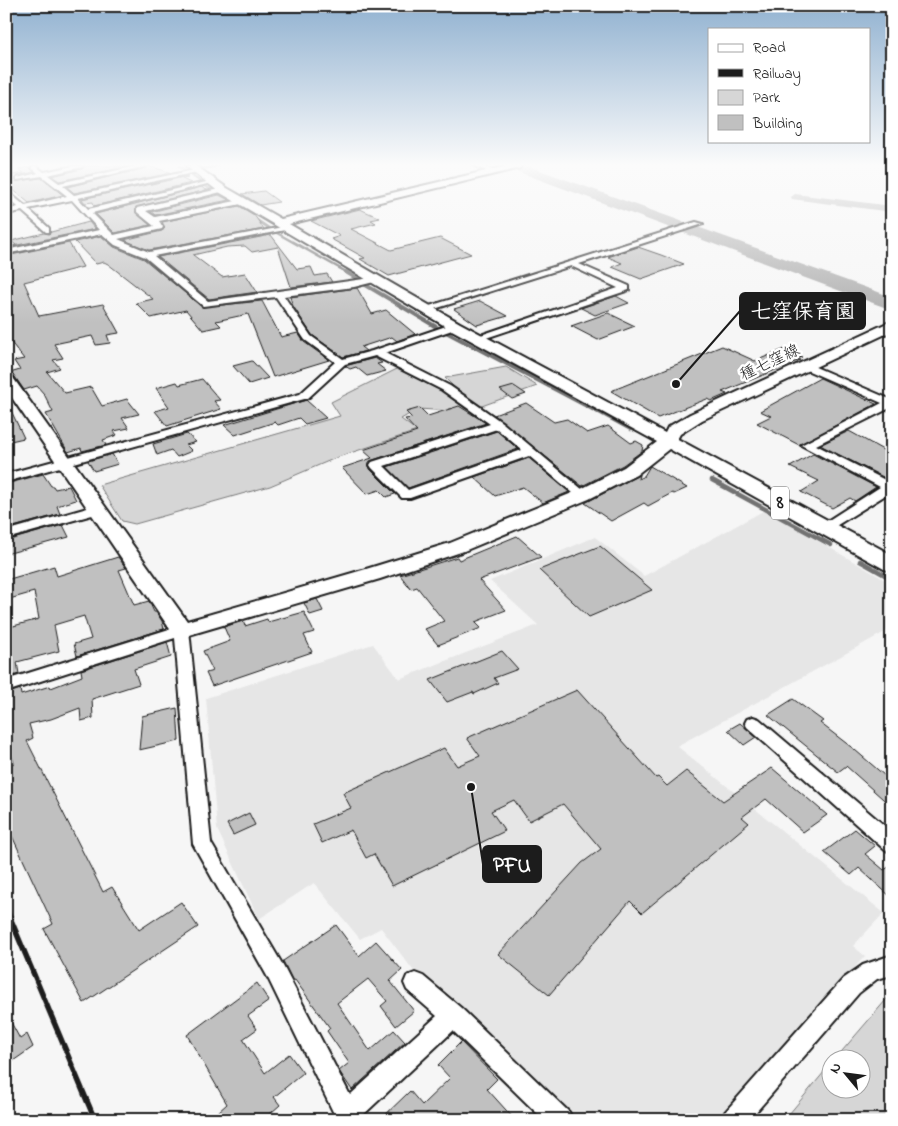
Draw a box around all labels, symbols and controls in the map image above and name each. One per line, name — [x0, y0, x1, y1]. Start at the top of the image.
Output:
legend — [708, 28, 870, 142]
text: Road — [753, 37, 786, 59]
text: Railway — [753, 63, 801, 86]
text: Park — [753, 87, 781, 109]
text: Building — [752, 113, 802, 136]
callout: 七窪保育園 — [740, 293, 865, 329]
text: 七窪保育園 — [751, 298, 856, 328]
street label: 種七窪線 — [736, 339, 804, 387]
road number: 8 — [771, 486, 789, 520]
callout: PFU — [483, 846, 541, 882]
text: PFU — [493, 852, 531, 882]
north arrow — [820, 1048, 870, 1098]
text: N — [824, 1059, 847, 1078]

